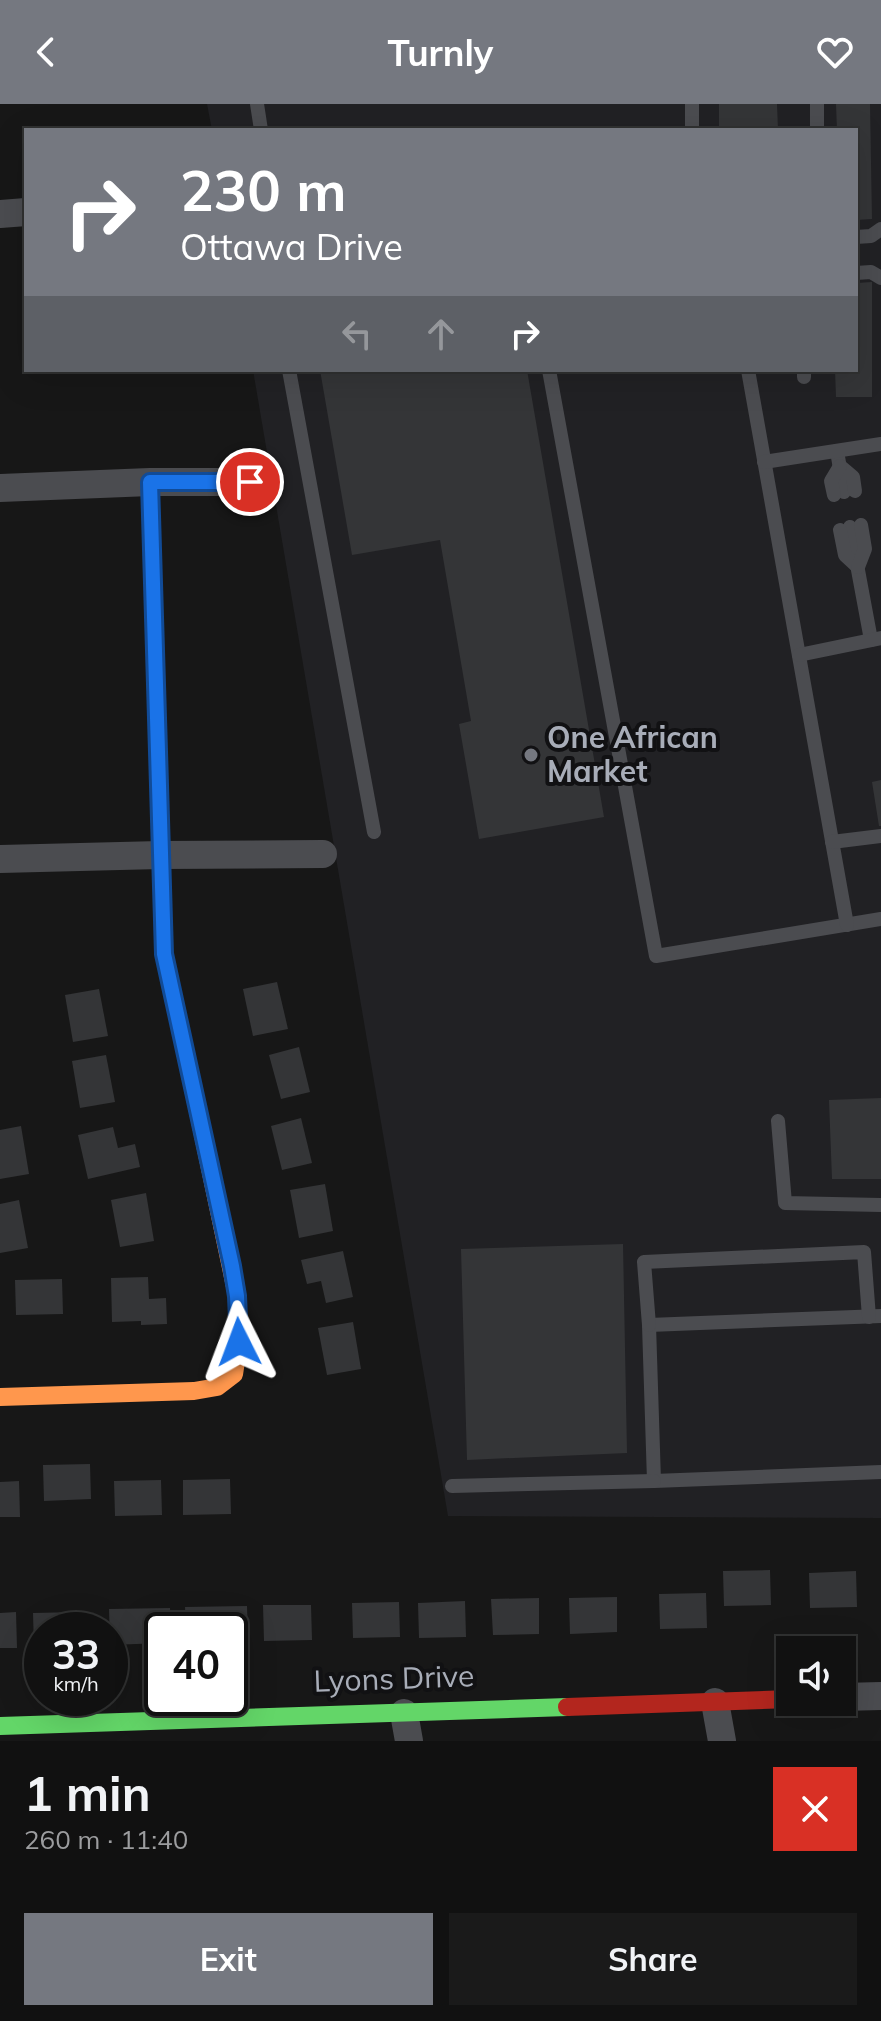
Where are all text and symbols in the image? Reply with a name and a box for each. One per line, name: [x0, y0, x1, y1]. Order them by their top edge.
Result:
icon: back: [24, 30, 68, 74]
text: Turnly: [388, 30, 493, 75]
icon: heart: [813, 30, 857, 74]
text: 230 m: [180, 155, 347, 225]
icon: right: [48, 160, 152, 264]
text: Ottawa Drive: [180, 224, 403, 269]
icon: left: [335, 312, 379, 356]
icon: ahead: [419, 312, 463, 356]
icon: right: [503, 312, 547, 356]
pin: [216, 448, 284, 516]
icon: arrive: [228, 460, 272, 504]
place label: One African Market: [547, 718, 718, 790]
marker: One African Market: [522, 746, 540, 764]
position arrow: [197, 1300, 281, 1384]
speed limit sign: 40: [144, 1612, 248, 1716]
text: 33: [52, 1629, 100, 1679]
map controls: [776, 1636, 856, 1716]
button: sound: [776, 1636, 856, 1716]
street label: Lyons Drive: [313, 1656, 475, 1700]
text: km/h: [53, 1671, 99, 1696]
text: 1 min: [24, 1763, 151, 1823]
button: close: [773, 1767, 857, 1851]
text: 260 m · 11:40: [24, 1823, 188, 1856]
button: Exit: [24, 1913, 433, 2005]
button: Share: [449, 1913, 857, 2005]

